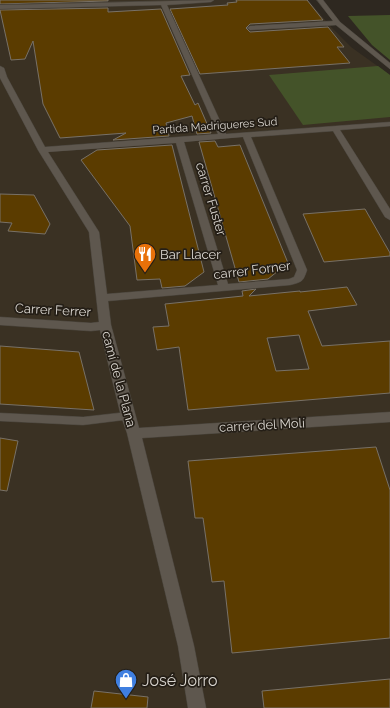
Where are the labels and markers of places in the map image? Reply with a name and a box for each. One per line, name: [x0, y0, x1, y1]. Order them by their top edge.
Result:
restaurant icon: Bar Llacer: [132, 241, 158, 274]
place label: Bar Llacer: [160, 247, 221, 262]
shop icon: José Jorro: [113, 667, 139, 700]
place label: José Jorro: [142, 671, 217, 690]

